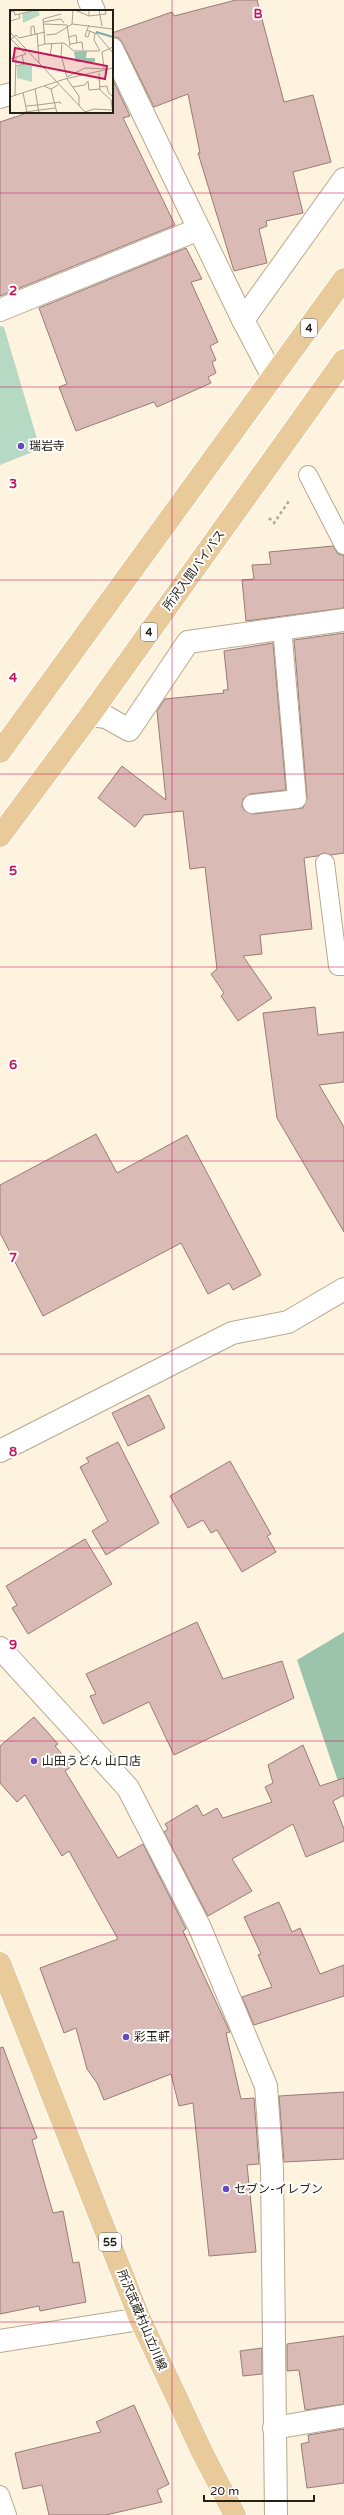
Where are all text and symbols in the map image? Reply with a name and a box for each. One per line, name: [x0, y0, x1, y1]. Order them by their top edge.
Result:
text: B: [253, 6, 263, 22]
inset map: [10, 10, 113, 113]
text: 2: [9, 283, 17, 299]
road number: 4: [301, 319, 317, 337]
place label: 瑞岩寺: [29, 439, 65, 453]
marker: 瑞岩寺: [16, 441, 26, 451]
text: 3: [9, 476, 17, 492]
street label: 所沢入間バイパス: [160, 527, 228, 613]
road number: 4: [141, 623, 157, 641]
text: 4: [9, 670, 18, 686]
text: 5: [9, 863, 17, 879]
text: 6: [9, 1057, 17, 1073]
text: 7: [9, 1250, 17, 1266]
text: 8: [9, 1444, 17, 1460]
text: 9: [9, 1637, 17, 1653]
place label: 山田うどん 山口店: [42, 1754, 141, 1768]
marker: 山田うどん 山口店: [29, 1756, 39, 1766]
place label: 彩玉軒: [134, 2030, 170, 2044]
marker: 彩玉軒: [121, 2032, 131, 2042]
place label: セブン-イレブン: [234, 2182, 323, 2196]
marker: セブン-イレブン: [221, 2184, 231, 2194]
road number: 55: [99, 2233, 121, 2251]
street label: 所沢武蔵村山立川線: [114, 2268, 170, 2372]
scale bar: [204, 2477, 314, 2503]
text: 20 m: [210, 2484, 239, 2498]

